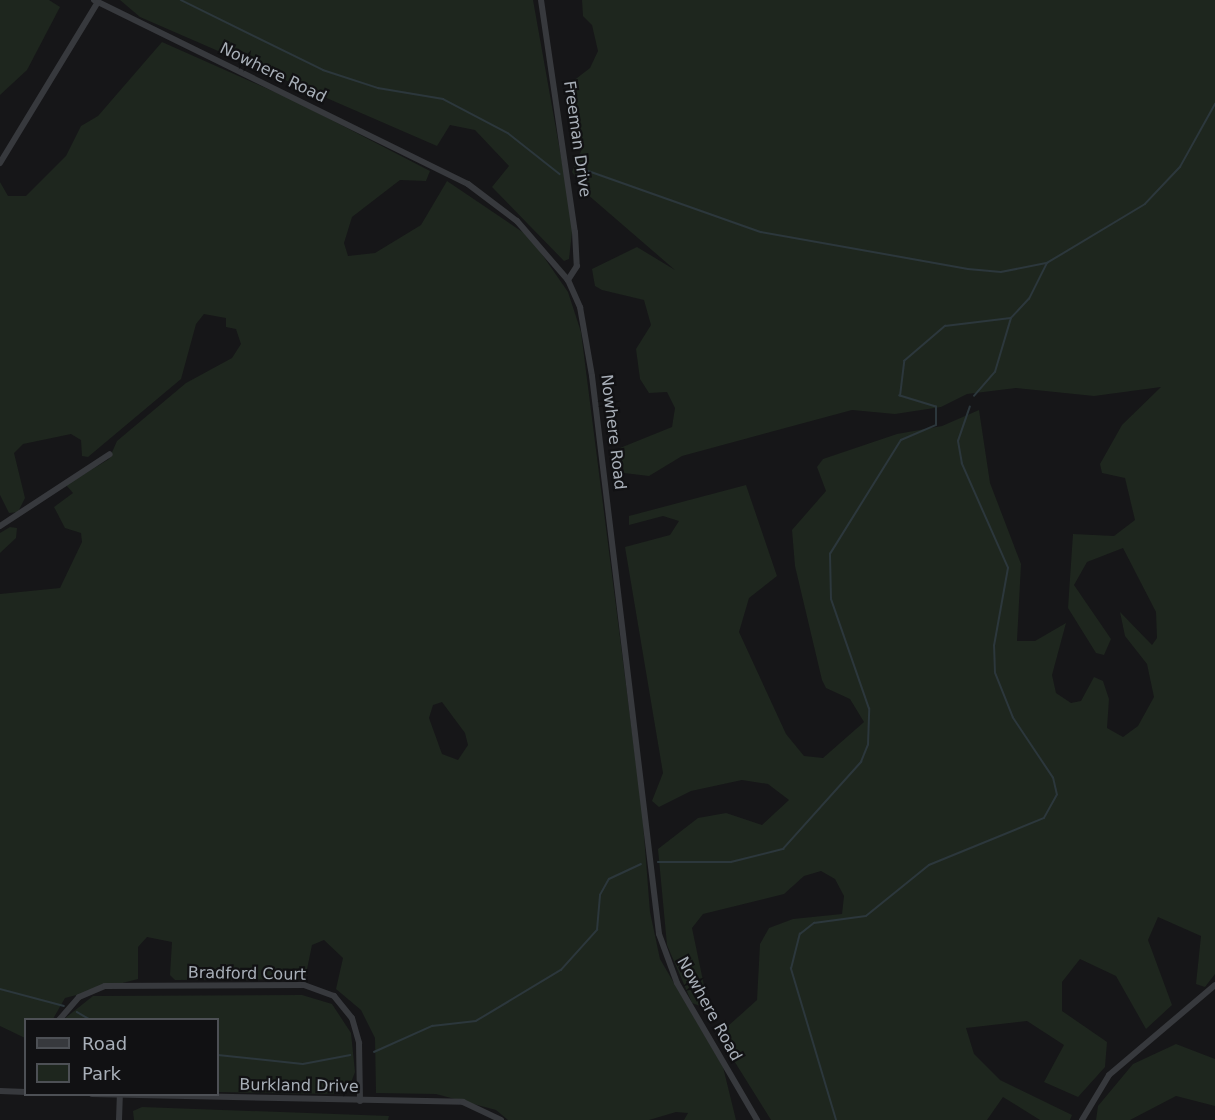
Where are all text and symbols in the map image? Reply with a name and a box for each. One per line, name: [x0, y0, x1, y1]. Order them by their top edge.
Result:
street label: Nowhere Road: [217, 39, 329, 107]
street label: Freeman Drive: [559, 80, 595, 198]
street label: Nowhere Road: [596, 373, 630, 491]
street label: Nowhere Road: [672, 954, 746, 1064]
street label: Bradford Court: [188, 963, 306, 985]
legend: [24, 1018, 219, 1096]
text: Road: [82, 1033, 127, 1054]
text: Park: [82, 1063, 121, 1084]
street label: Burkland Drive: [239, 1075, 359, 1097]

